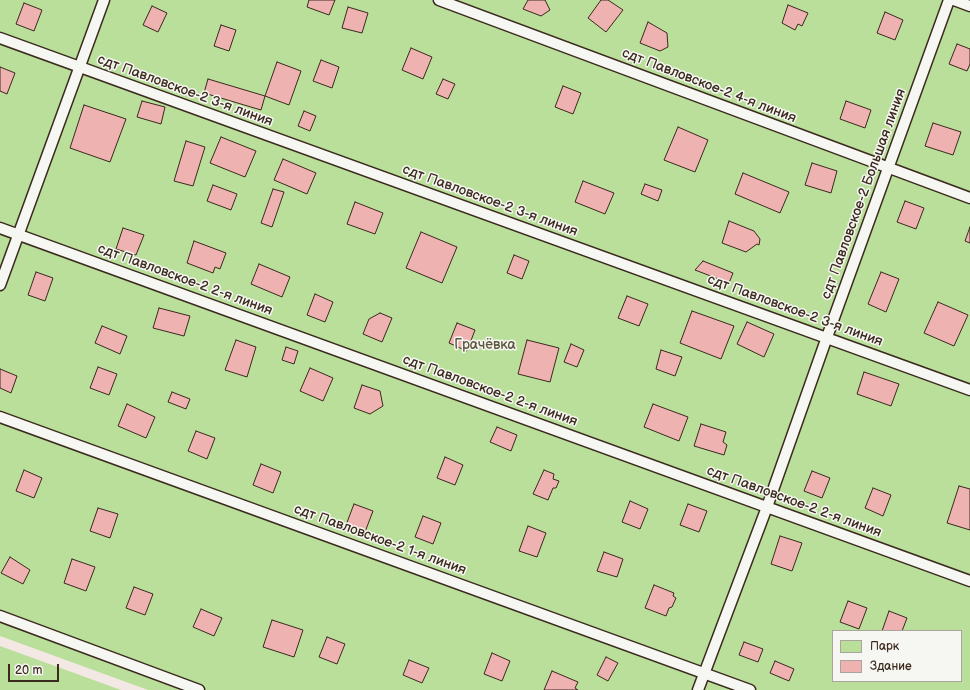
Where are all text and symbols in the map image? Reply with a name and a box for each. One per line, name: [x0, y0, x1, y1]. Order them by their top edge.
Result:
street label: сдт Павловское-2 4-я линия: [620, 45, 798, 127]
street label: сдт Павловское-2 3-я линия: [95, 51, 275, 131]
street label: сдт Павловское-2 Большая линия: [818, 87, 910, 301]
street label: сдт Павловское-2 3-я линия: [400, 161, 580, 241]
street label: сдт Павловское-2 2-я линия: [95, 240, 275, 320]
street label: сдт Павловское-2 3-я линия: [705, 271, 885, 351]
park label: Грачёвка: [454, 337, 516, 353]
street label: сдт Павловское-2 2-я линия: [400, 351, 580, 431]
street label: сдт Павловское-2 2-я линия: [704, 462, 884, 542]
street label: сдт Павловское-2 1-я линия: [292, 501, 468, 579]
legend: [832, 630, 962, 682]
text: Парк: [870, 639, 899, 654]
scale bar: [10, 656, 61, 682]
text: Здание: [870, 659, 912, 674]
text: 20 m: [15, 663, 42, 678]

